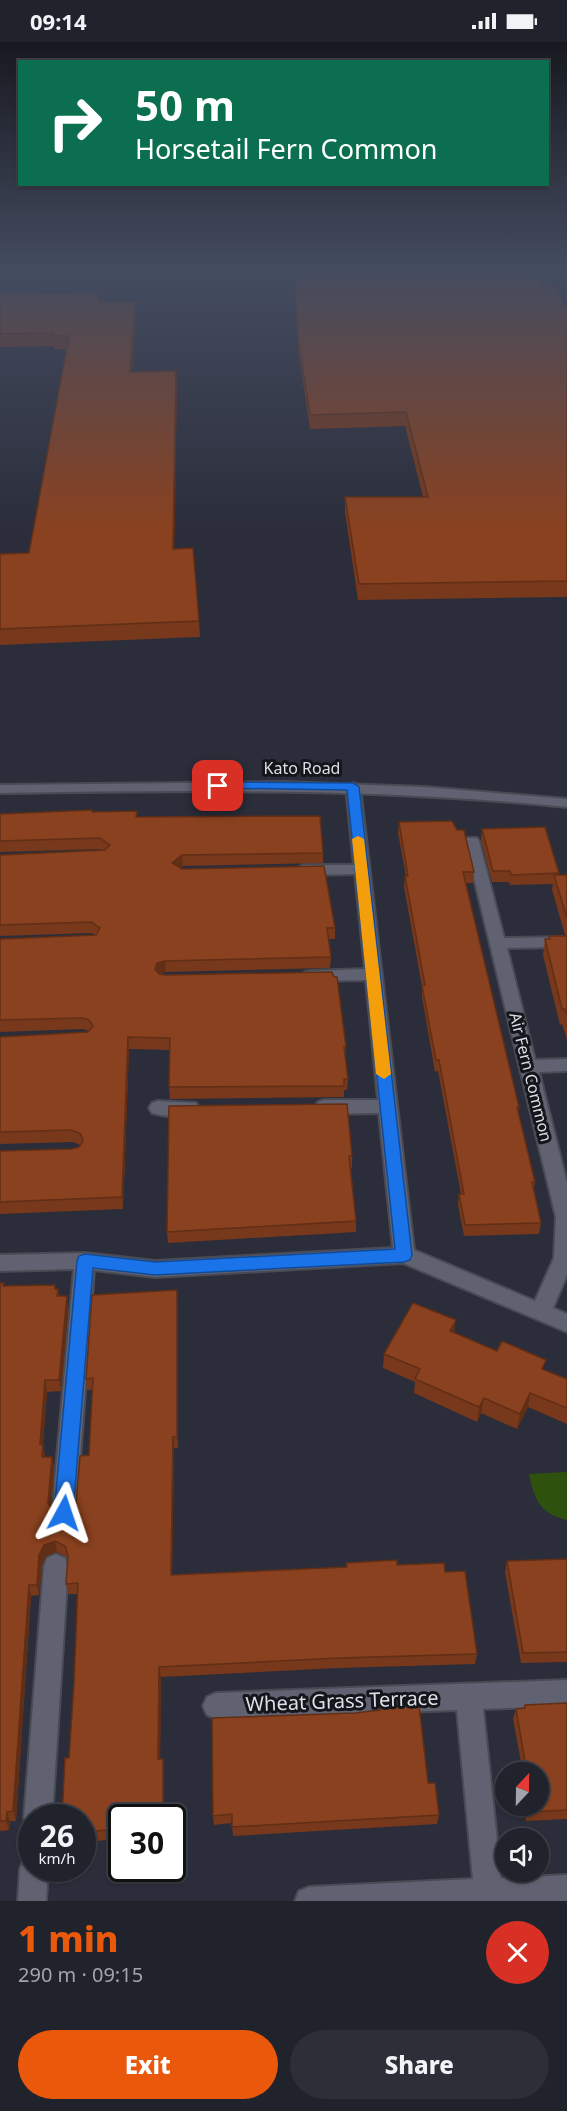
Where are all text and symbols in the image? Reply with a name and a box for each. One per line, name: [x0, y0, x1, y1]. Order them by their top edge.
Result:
text: 09:14: [30, 6, 87, 36]
text: 50 m: [135, 76, 235, 133]
icon: right: [36, 84, 114, 162]
text: Horsetail Fern Common: [135, 130, 438, 167]
street label: Kato Road: [264, 757, 340, 779]
pin: [192, 760, 243, 811]
icon: arrive: [201, 769, 234, 802]
street label: Air Fern Common: [504, 1010, 558, 1144]
position arrow: [32, 1481, 96, 1545]
street label: Wheat Grass Terrace: [245, 1684, 439, 1717]
north arrow: [495, 1762, 549, 1816]
map controls: [495, 1762, 549, 1882]
speed limit sign: 30: [108, 1804, 186, 1882]
text: 26: [40, 1815, 74, 1856]
button: sound: [495, 1828, 549, 1882]
text: km/h: [39, 1848, 75, 1868]
text: 1 min: [18, 1914, 119, 1963]
button: close: [486, 1921, 549, 1984]
text: 290 m · 09:15: [18, 1961, 143, 1988]
button: Exit: [18, 2030, 278, 2099]
button: Share: [290, 2030, 549, 2099]

